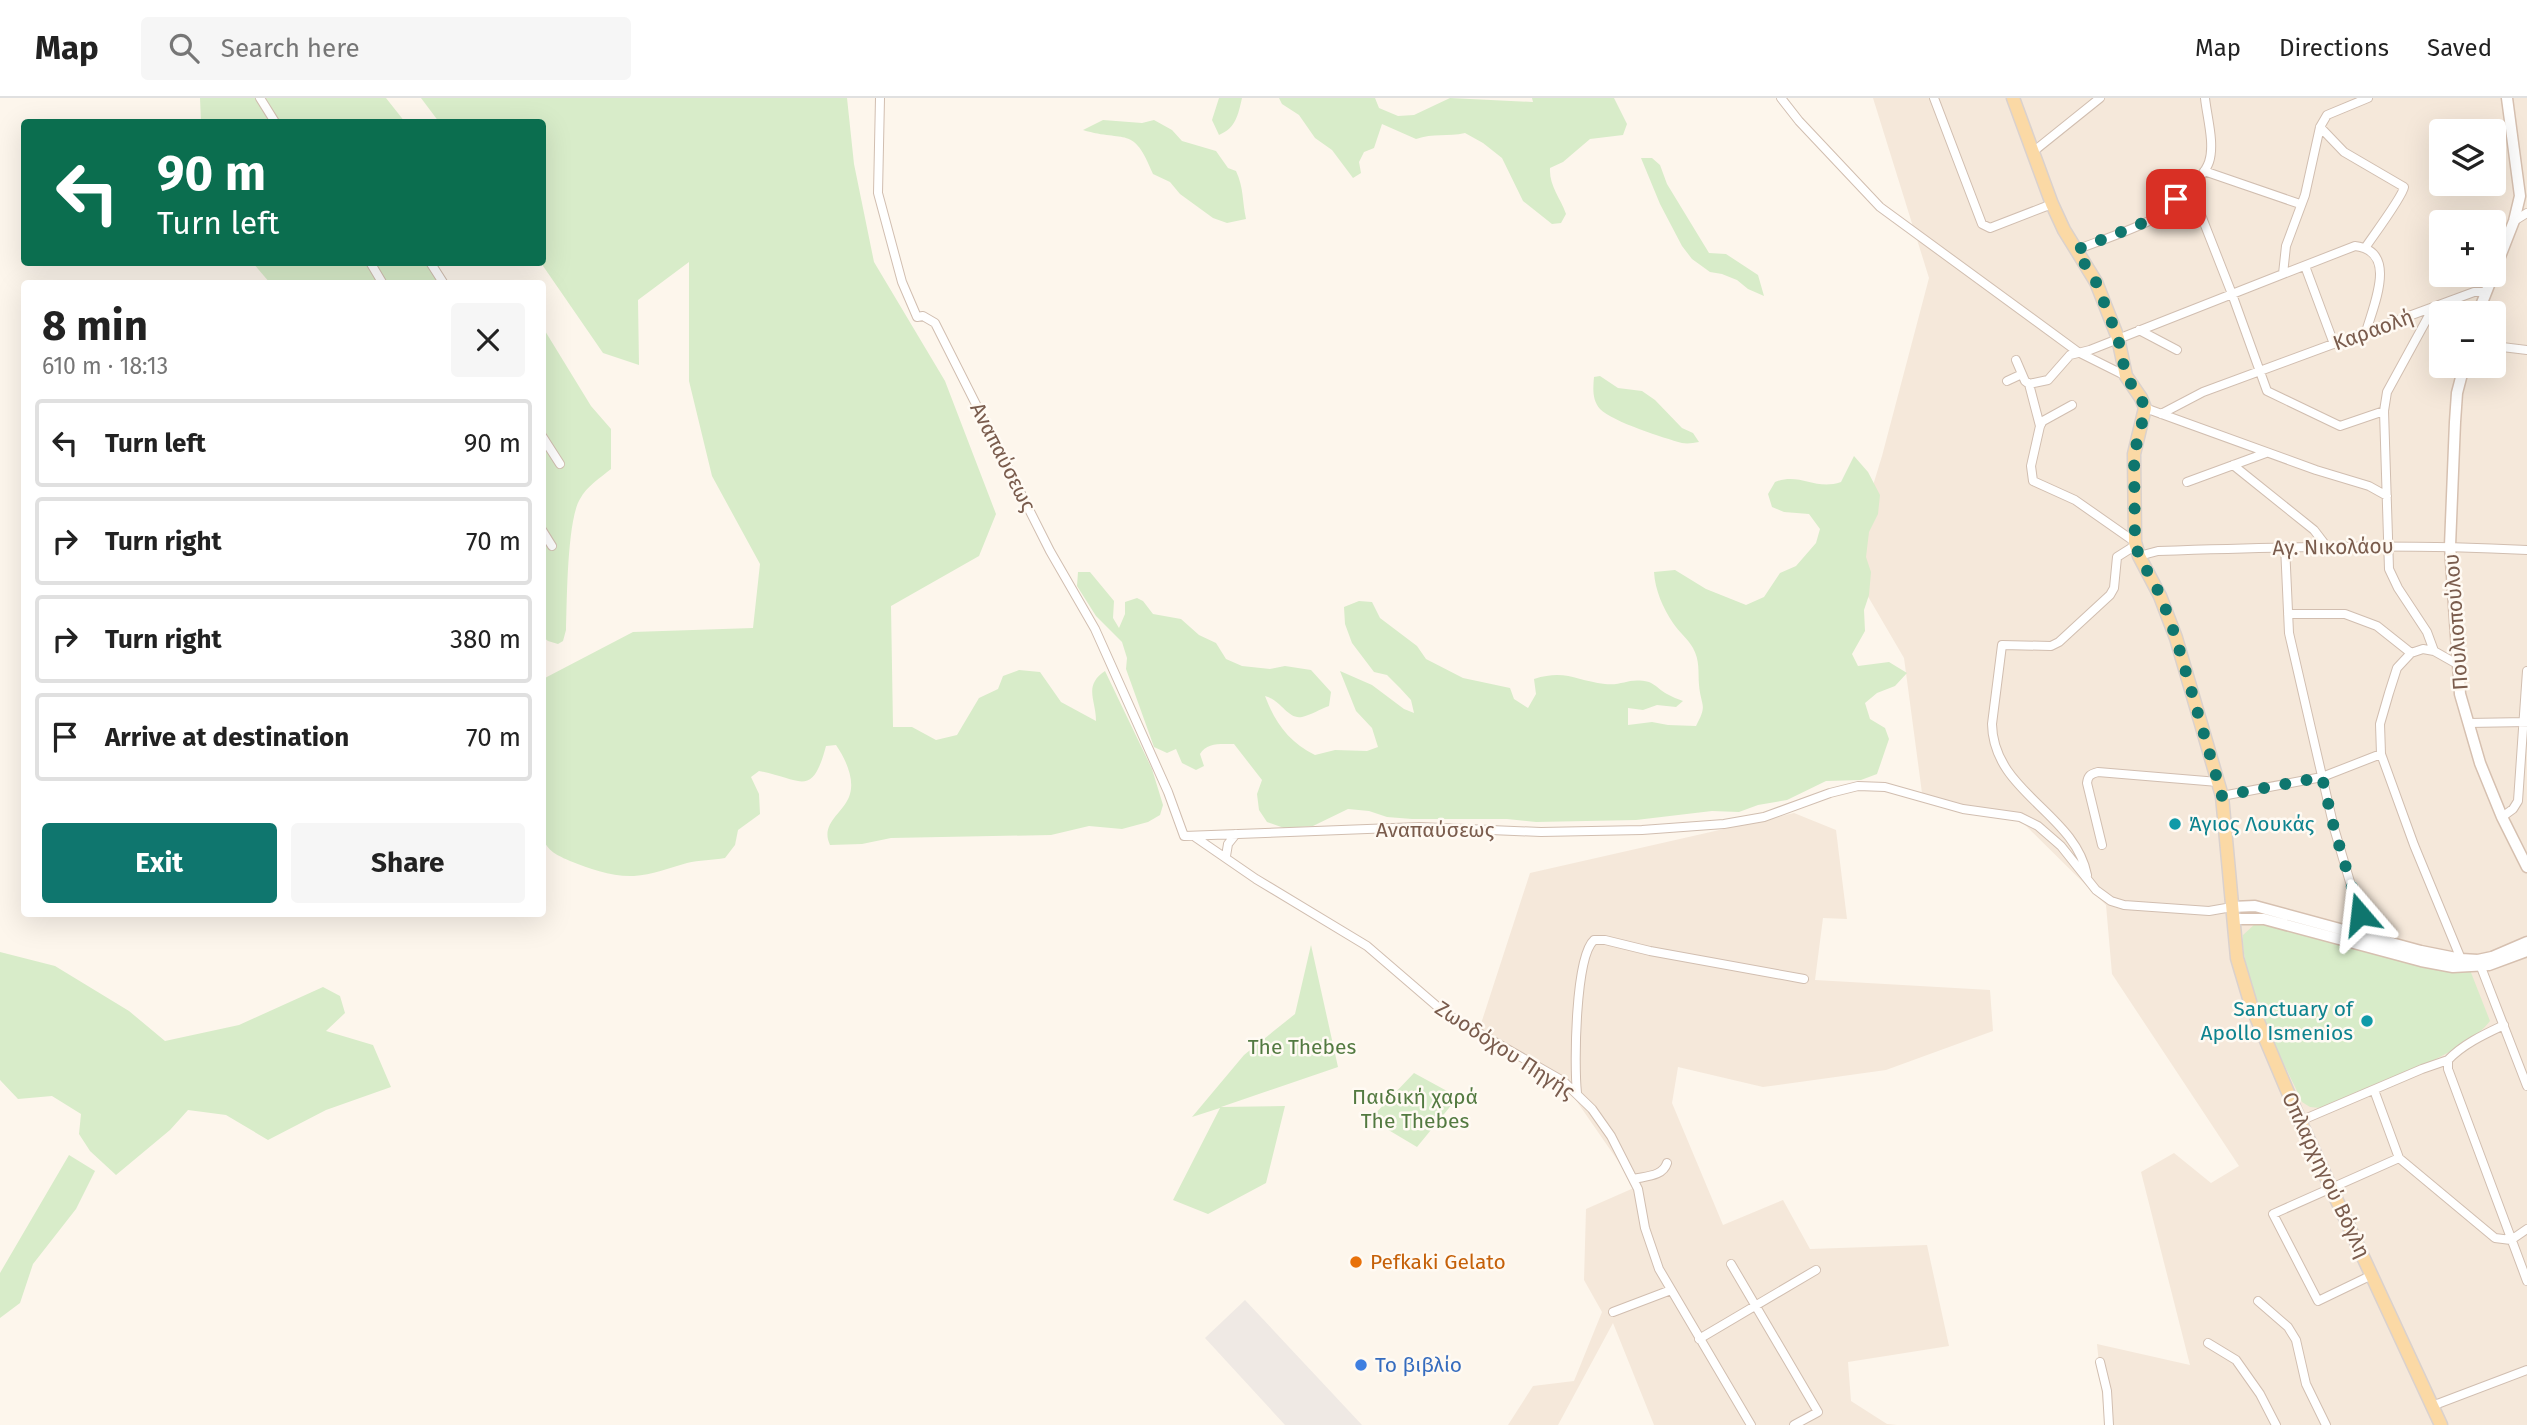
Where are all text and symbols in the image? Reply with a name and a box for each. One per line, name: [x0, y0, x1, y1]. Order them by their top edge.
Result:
search box: [141, 17, 631, 80]
text: Map: [35, 28, 99, 68]
icon: search: [165, 29, 203, 67]
text: Search here: [221, 33, 360, 64]
text: Map: [2195, 34, 2241, 62]
text: Directions: [2279, 34, 2389, 62]
text: Saved: [2427, 34, 2492, 62]
map controls: [2429, 119, 2506, 378]
button: layers: [2429, 119, 2506, 196]
text: 90 m: [157, 144, 266, 203]
icon: left: [42, 147, 133, 238]
pin: [2146, 169, 2206, 229]
icon: arrive: [2157, 180, 2195, 218]
text: Turn left: [157, 204, 279, 242]
button: +: [2429, 210, 2506, 287]
text: 8 min: [42, 301, 148, 351]
button: −: [2429, 301, 2506, 378]
button: close: [451, 303, 525, 377]
street label: Καραολή: [2329, 304, 2417, 356]
text: 610 m · 18:13: [42, 352, 168, 380]
street label: Αναπαύσεως: [964, 398, 1042, 516]
icon: left: [46, 424, 84, 462]
text: Turn left: [105, 428, 206, 459]
text: 90 m: [464, 428, 521, 459]
icon: right: [46, 522, 84, 560]
text: Turn right: [105, 526, 222, 557]
text: 70 m: [466, 526, 521, 557]
street label: Αγ. Νικολάου: [2272, 533, 2394, 561]
street label: Πουλιοπούλου: [2438, 553, 2474, 691]
icon: right: [46, 620, 84, 658]
text: Turn right: [105, 624, 222, 655]
text: 380 m: [450, 624, 521, 655]
icon: arrive: [46, 718, 84, 756]
text: Arrive at destination: [105, 722, 349, 753]
text: 70 m: [466, 722, 521, 753]
place label: Άγιος Λουκάς: [2189, 811, 2315, 837]
marker: Άγιος Λουκάς: [2167, 816, 2183, 832]
street label: Αναπαύσεως: [1376, 817, 1495, 843]
button: Exit: [42, 823, 277, 903]
button: Share: [291, 823, 525, 903]
position arrow: [2323, 877, 2397, 951]
street label: Ζωοδόχου Πηγής: [1430, 995, 1580, 1105]
place label: Sanctuary of Apollo Ismenios: [2200, 996, 2355, 1046]
marker: Sanctuary of Apollo Ismenios: [2359, 1013, 2375, 1029]
park label: The Thebes: [1248, 1034, 1356, 1060]
park label: Παιδική χαρά The Thebes: [1352, 1084, 1478, 1134]
street label: Οπλαρχηγού Βόγλη: [2276, 1088, 2376, 1262]
place label: Pefkaki Gelato: [1370, 1249, 1506, 1275]
marker: Pefkaki Gelato: [1348, 1254, 1364, 1270]
place label: Το βιβλίο: [1375, 1352, 1462, 1378]
marker: Το βιβλίο: [1353, 1357, 1369, 1373]

